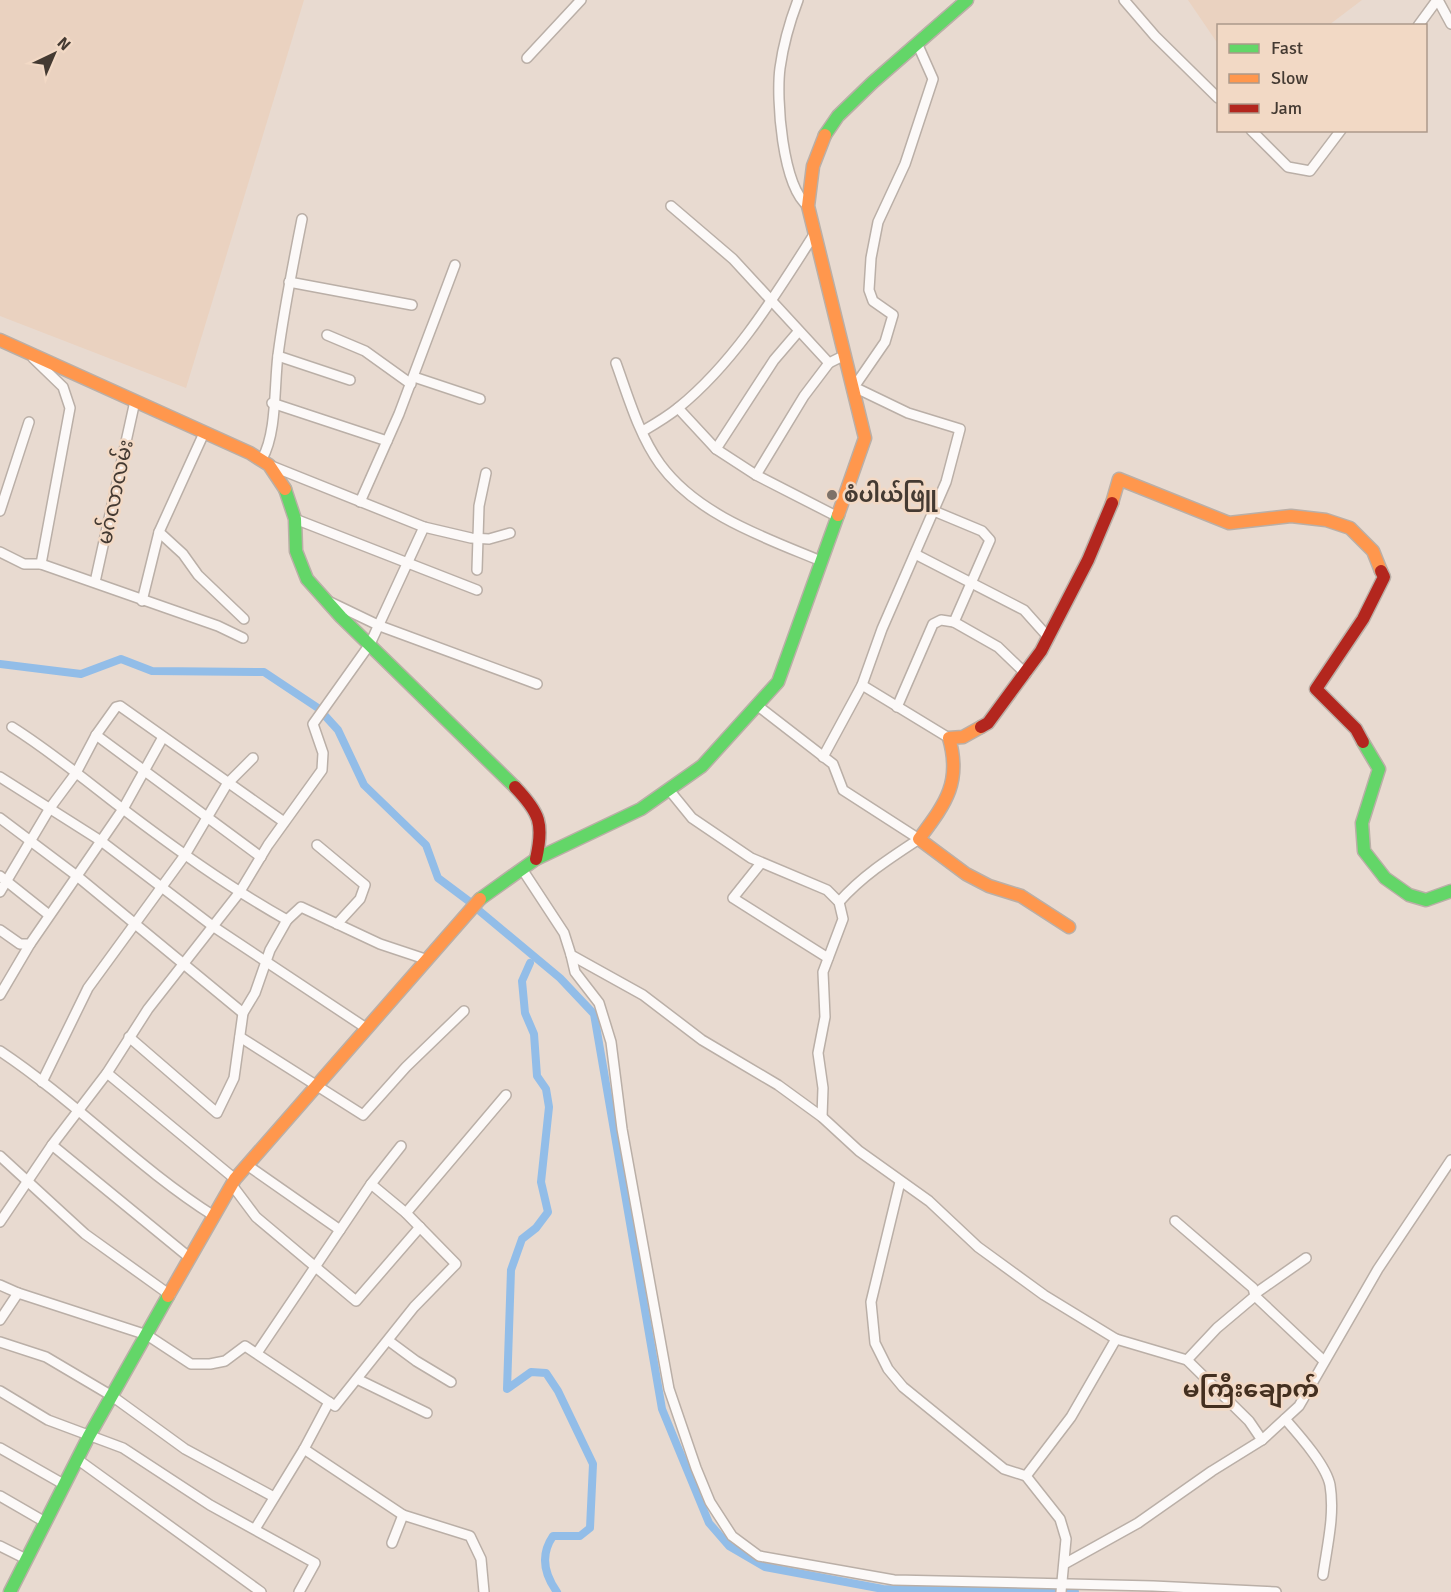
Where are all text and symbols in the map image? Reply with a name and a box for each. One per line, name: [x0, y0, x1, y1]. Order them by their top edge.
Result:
north arrow: [24, 24, 84, 84]
legend: [1217, 24, 1427, 132]
text: N: [53, 33, 75, 55]
text: Fast: [1271, 37, 1303, 59]
text: Slow: [1271, 67, 1308, 89]
text: Jam: [1271, 97, 1302, 119]
street label: မဂ်လာလမ်း: [88, 437, 139, 547]
place label: စံပါယ်ဖြူ: [844, 479, 938, 512]
marker: စံပါယ်ဖြူ: [825, 488, 839, 502]
district label: မကြီးချောက်: [1183, 1373, 1319, 1409]

